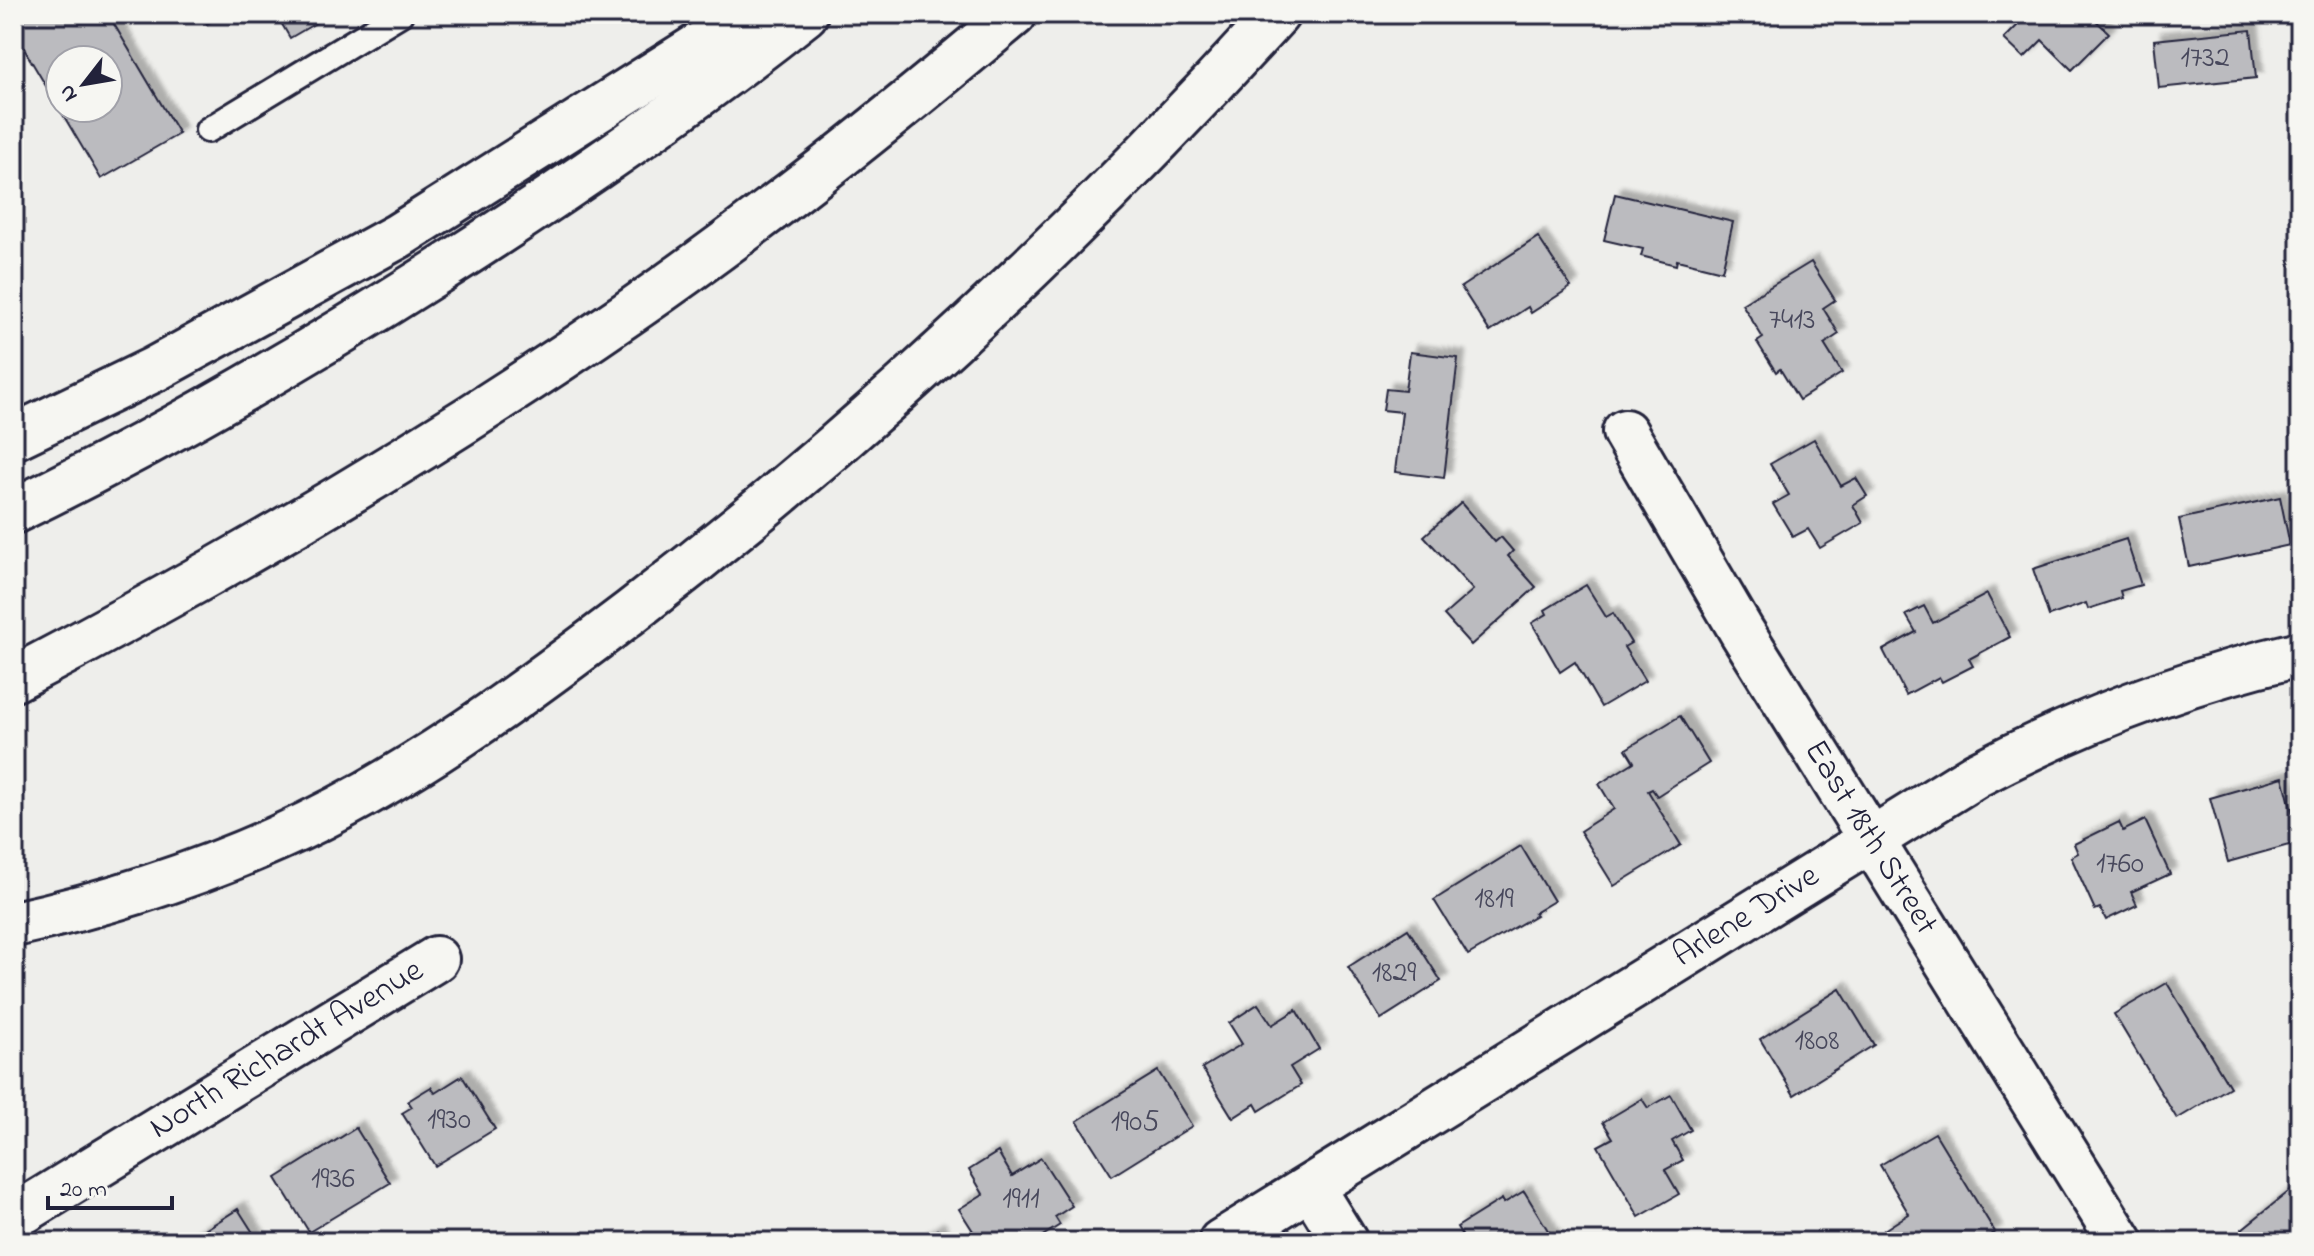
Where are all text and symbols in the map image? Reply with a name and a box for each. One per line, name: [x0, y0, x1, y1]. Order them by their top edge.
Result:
house number: 1732: [2180, 37, 2230, 81]
north arrow: [44, 44, 124, 124]
text: N: [52, 78, 87, 107]
house number: 7413: [1769, 299, 1815, 343]
street label: East 18th Street: [1790, 730, 1950, 945]
house number: 1760: [2096, 843, 2144, 887]
street label: Arlene Drive: [1664, 852, 1830, 981]
house number: 1819: [1474, 878, 1514, 922]
street label: North Richardt Avenue: [140, 947, 434, 1153]
house number: 1829: [1372, 952, 1416, 996]
house number: 1808: [1795, 1020, 1840, 1064]
house number: 1930: [427, 1099, 471, 1143]
house number: 1905: [1111, 1101, 1159, 1145]
house number: 1936: [311, 1158, 355, 1202]
scale bar: [48, 1160, 172, 1210]
text: 20 m: [60, 1173, 107, 1208]
house number: 1911: [1002, 1178, 1040, 1222]

